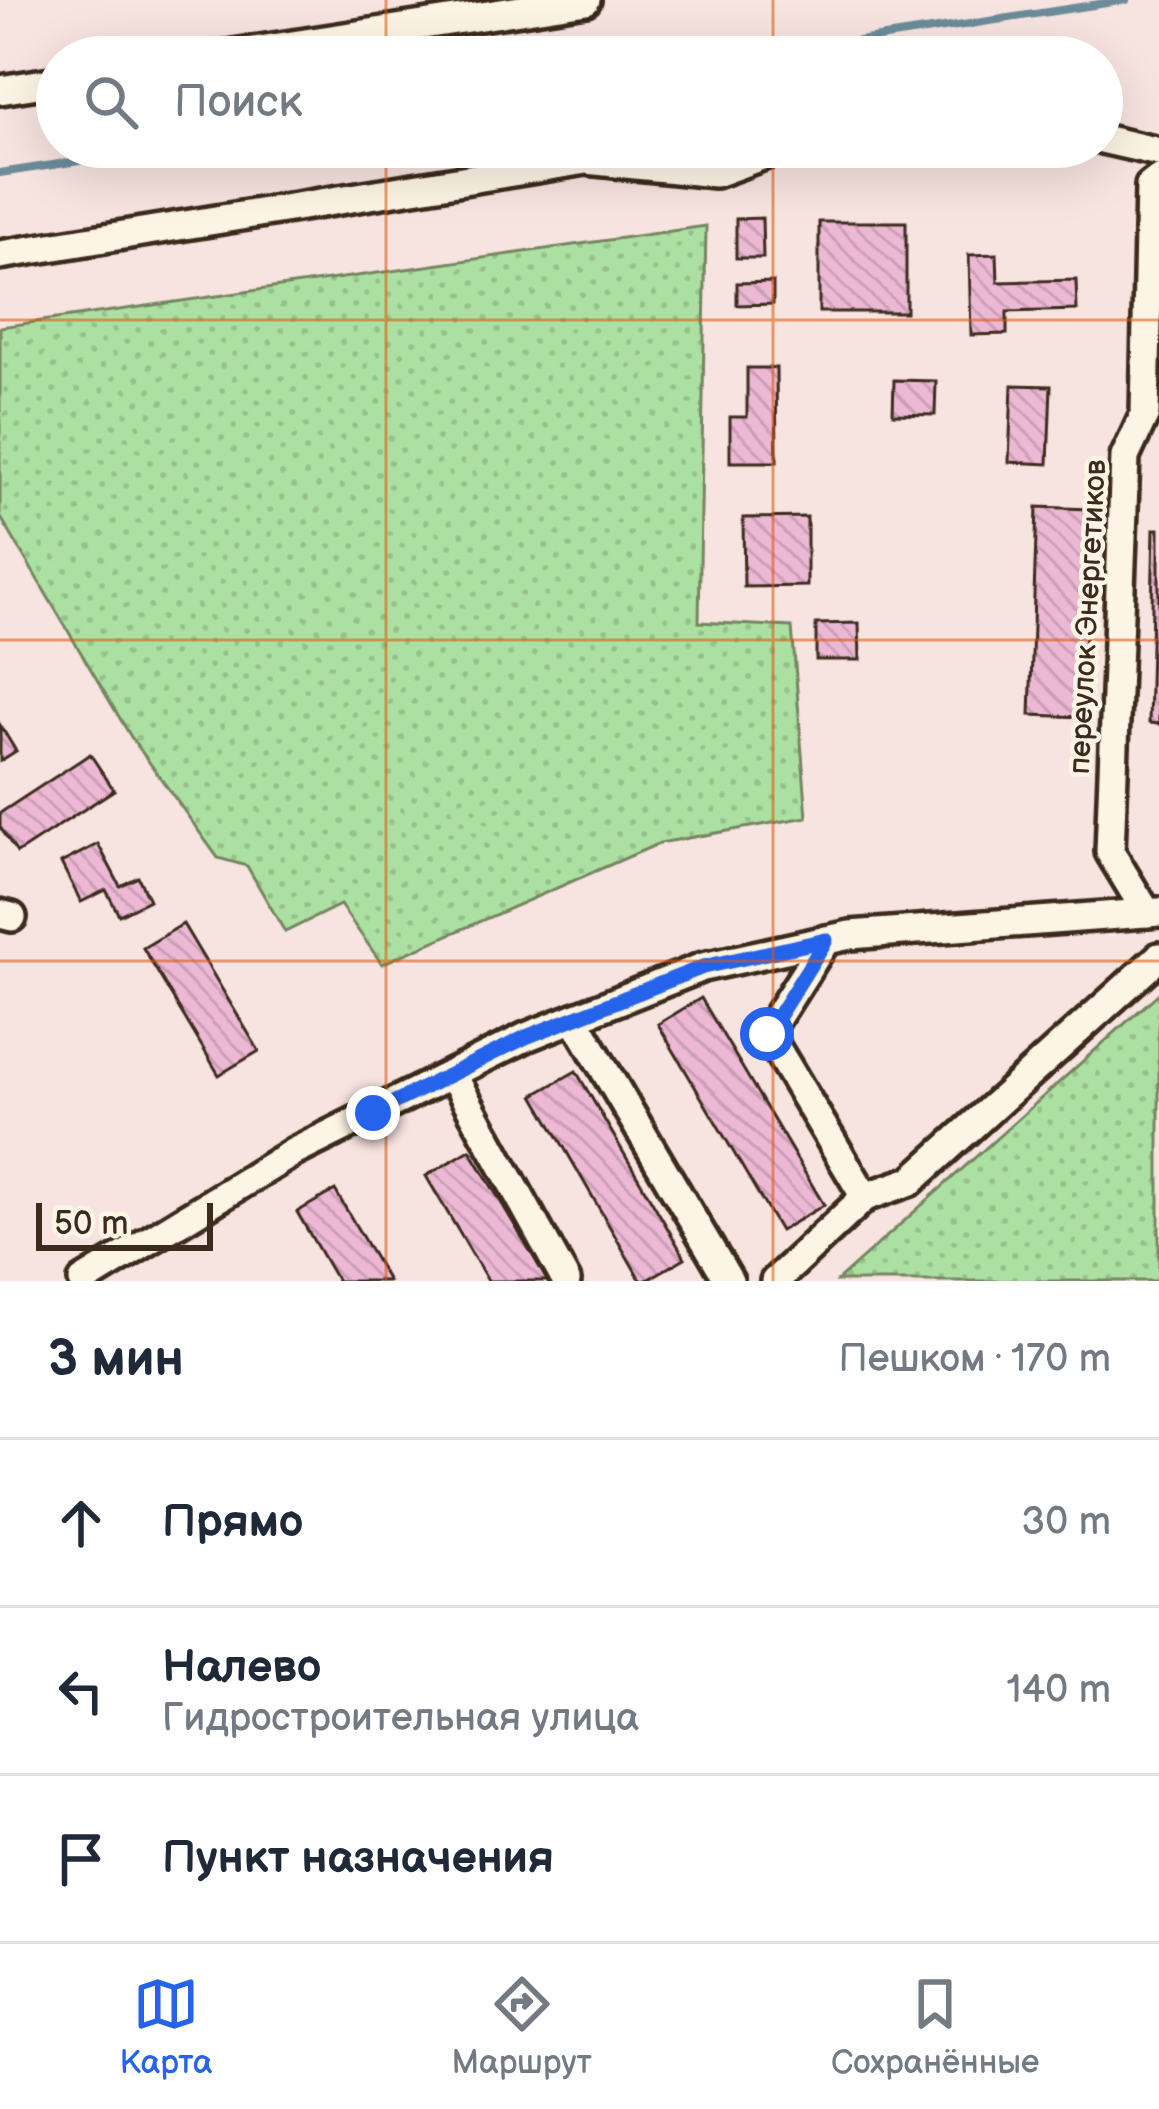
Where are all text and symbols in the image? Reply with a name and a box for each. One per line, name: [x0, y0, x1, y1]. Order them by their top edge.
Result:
search box: [36, 36, 1123, 168]
icon: search: [78, 69, 144, 135]
text: Поиск: [174, 75, 302, 130]
street label: переулок Энергетиков: [1062, 458, 1114, 775]
route start: [740, 1007, 794, 1061]
route end: [346, 1086, 400, 1140]
scale bar: [36, 1197, 213, 1250]
text: 50 m: [54, 1204, 129, 1244]
text: 3 мин: [48, 1329, 184, 1390]
text: Пешком · 170 m: [838, 1336, 1111, 1383]
icon: ahead: [48, 1490, 114, 1556]
text: Прямо: [162, 1495, 303, 1550]
text: 30 m: [1021, 1499, 1111, 1546]
text: Налево: [162, 1640, 321, 1695]
icon: left: [48, 1658, 114, 1724]
text: 140 m: [1006, 1667, 1111, 1714]
text: Гидростроительная улица: [162, 1695, 639, 1742]
icon: arrive: [48, 1826, 114, 1892]
text: Пункт назначения: [162, 1831, 554, 1886]
tab: Карта: [120, 1971, 212, 2083]
tab: Маршрут: [452, 1971, 592, 2083]
tab: Сохранённые: [831, 1971, 1039, 2083]

